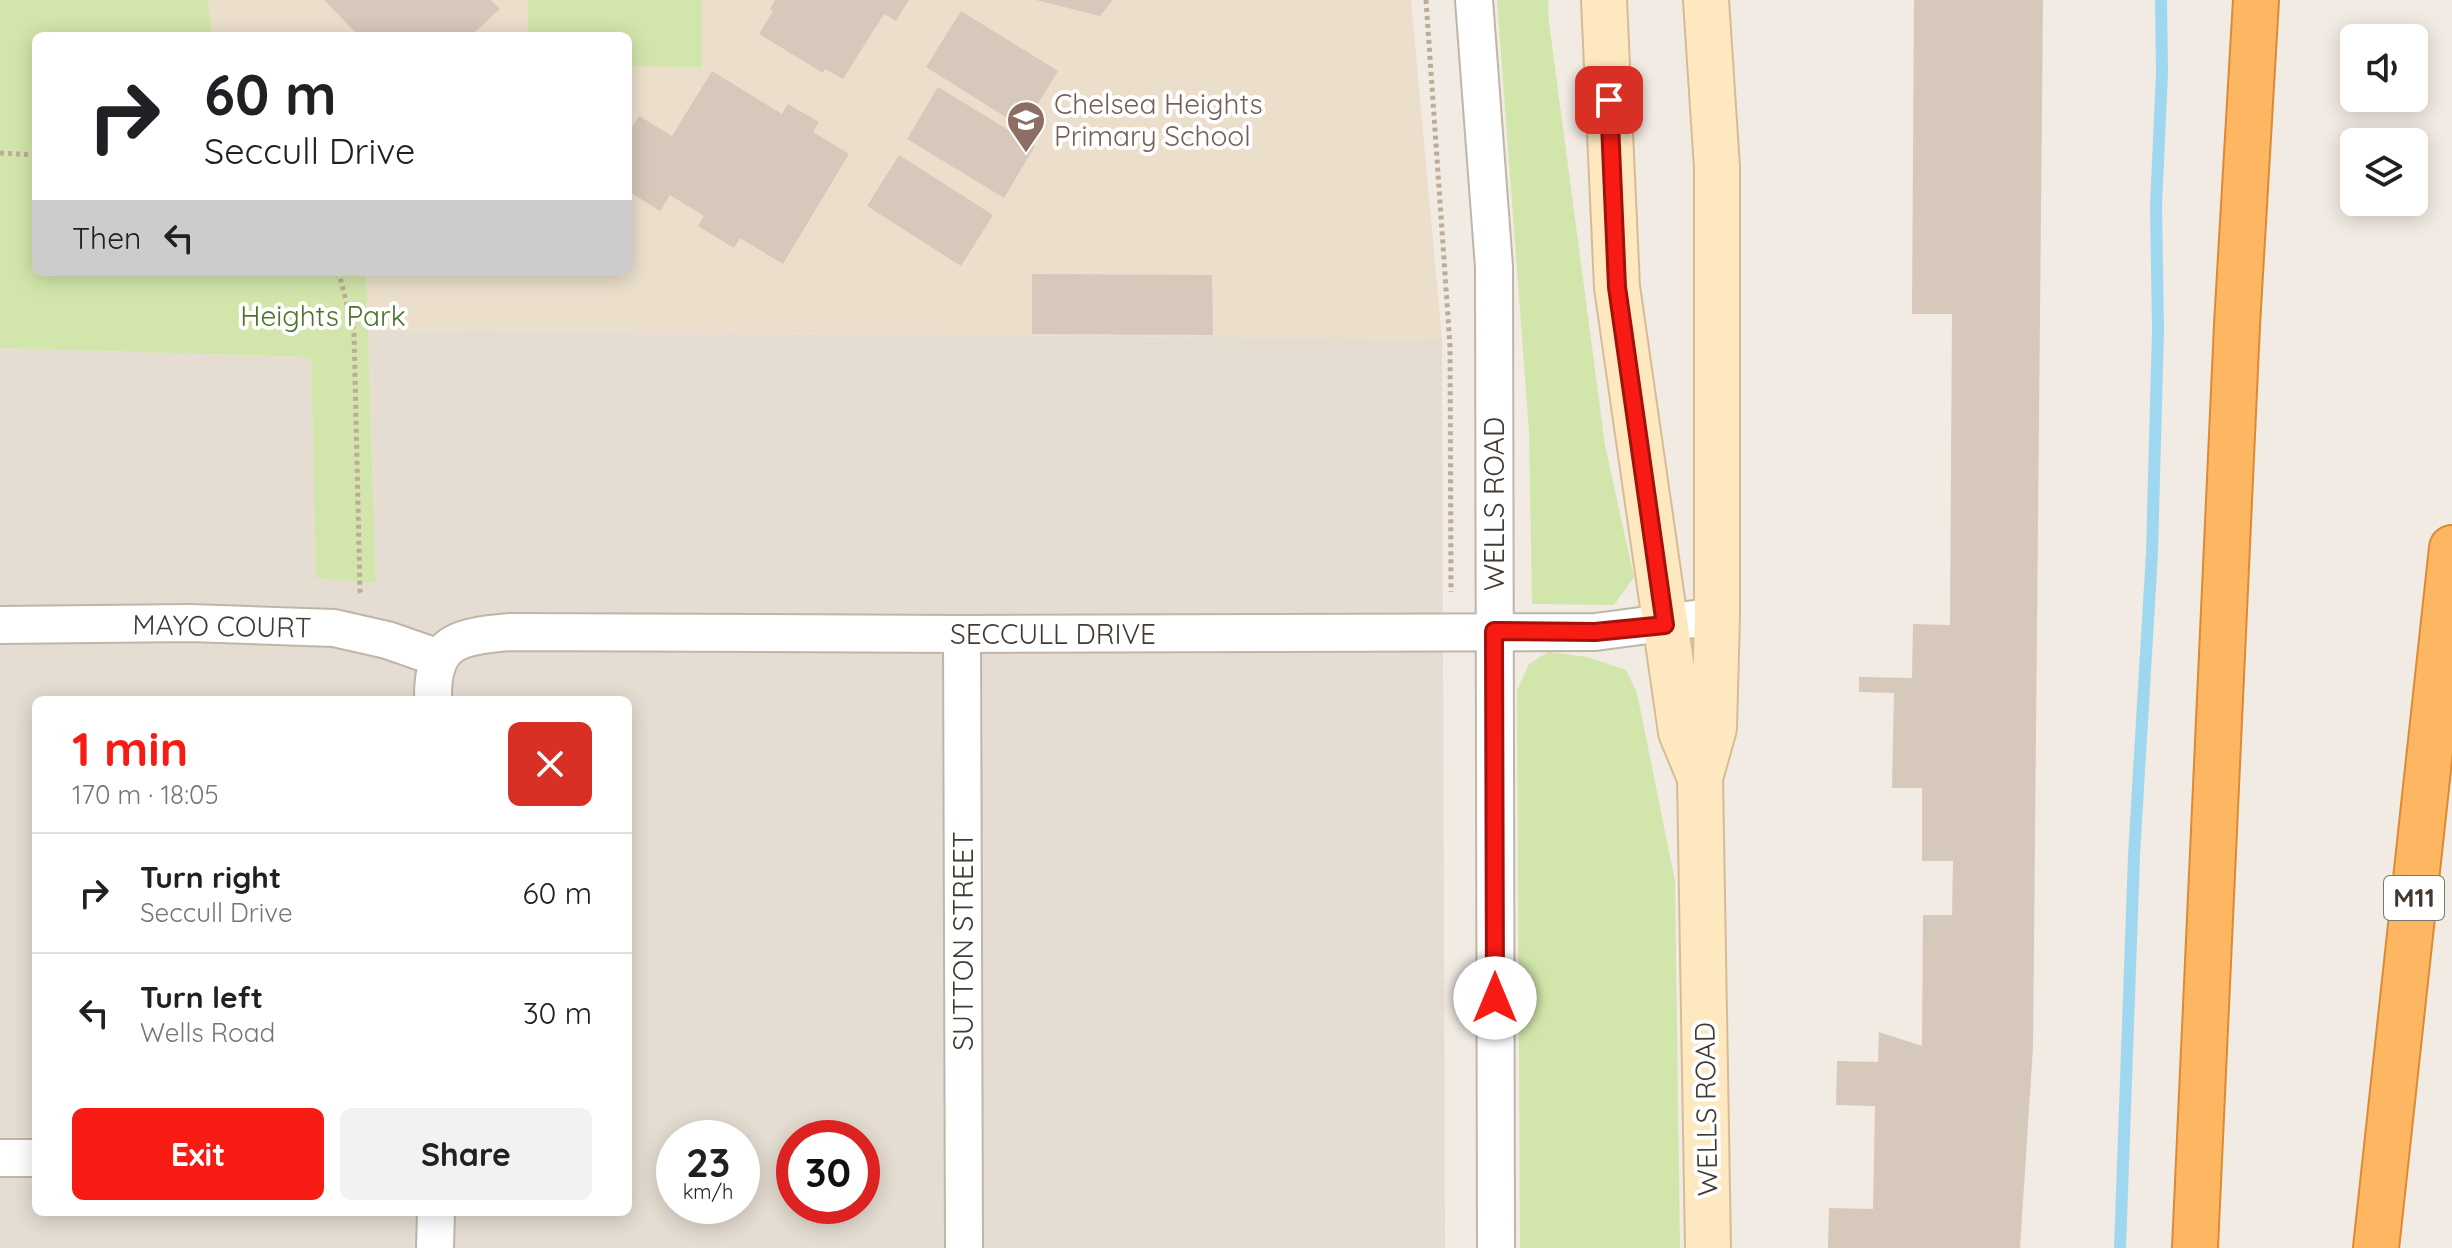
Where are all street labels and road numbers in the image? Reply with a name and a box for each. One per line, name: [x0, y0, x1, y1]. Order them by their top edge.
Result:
street label: WELLS ROAD: [1476, 417, 1511, 591]
street label: MAYO COURT: [132, 606, 312, 645]
street label: SECCULL DRIVE: [950, 616, 1156, 651]
street label: SUTTON STREET: [945, 831, 980, 1051]
road number: M11: [2384, 876, 2444, 920]
street label: WELLS ROAD: [1686, 1022, 1725, 1196]

